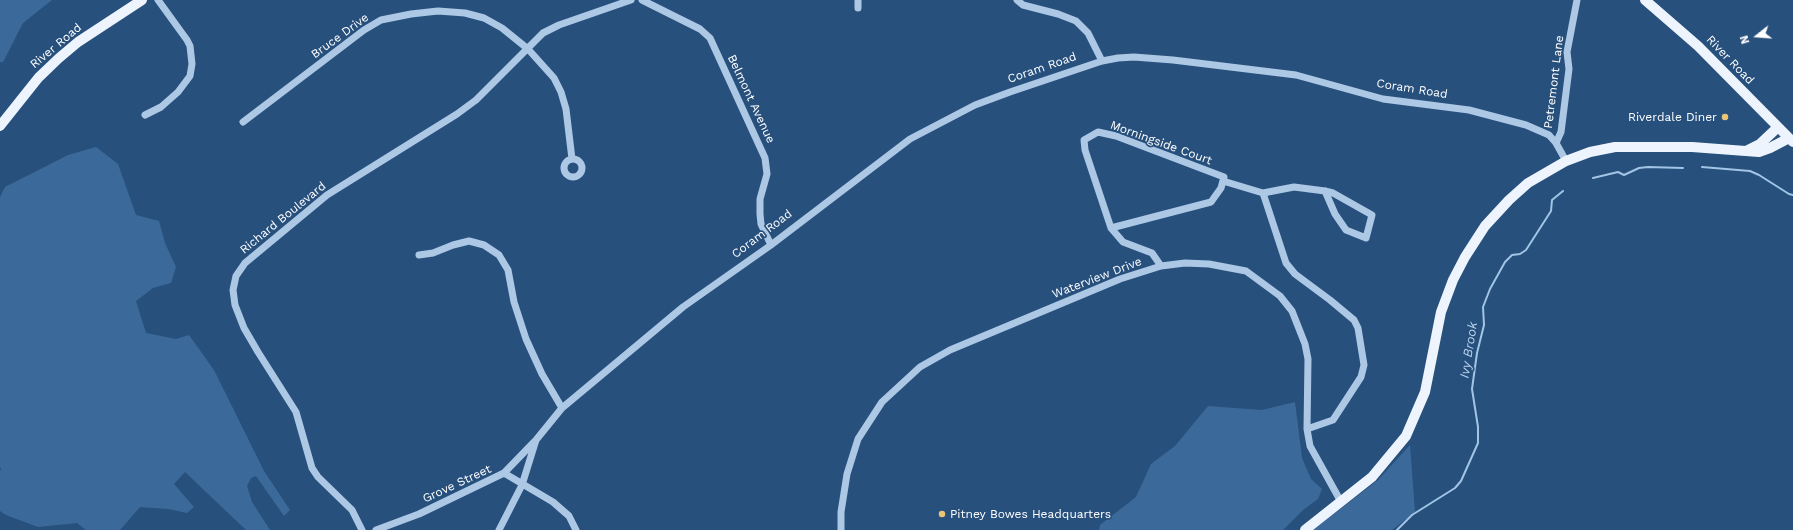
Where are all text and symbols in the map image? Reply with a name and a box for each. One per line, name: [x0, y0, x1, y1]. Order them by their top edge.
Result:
street label: Bruce Drive: [308, 10, 372, 62]
north arrow: [1737, 16, 1777, 56]
street label: River Road: [27, 20, 85, 72]
street label: River Road: [1703, 32, 1757, 88]
street label: Petremont Lane: [1541, 34, 1567, 130]
text: N: [1738, 34, 1752, 45]
street label: Coram Road: [1006, 50, 1078, 86]
street label: Belmont Avenue: [724, 52, 778, 146]
street label: Coram Road: [1375, 76, 1449, 102]
place label: Riverdale Diner: [1628, 110, 1717, 124]
marker: Riverdale Diner: [1720, 112, 1730, 122]
street label: Morningside Court: [1108, 118, 1214, 168]
street label: Richard Boulevard: [237, 179, 329, 257]
street label: Coram Road: [729, 207, 795, 261]
street label: Waterview Drive: [1050, 254, 1144, 302]
water label: Ivy Brook: [1457, 321, 1481, 379]
street label: Grove Street: [420, 462, 494, 506]
place label: Pitney Bowes Headquarters: [950, 507, 1111, 521]
marker: Pitney Bowes Headquarters: [937, 509, 947, 519]

